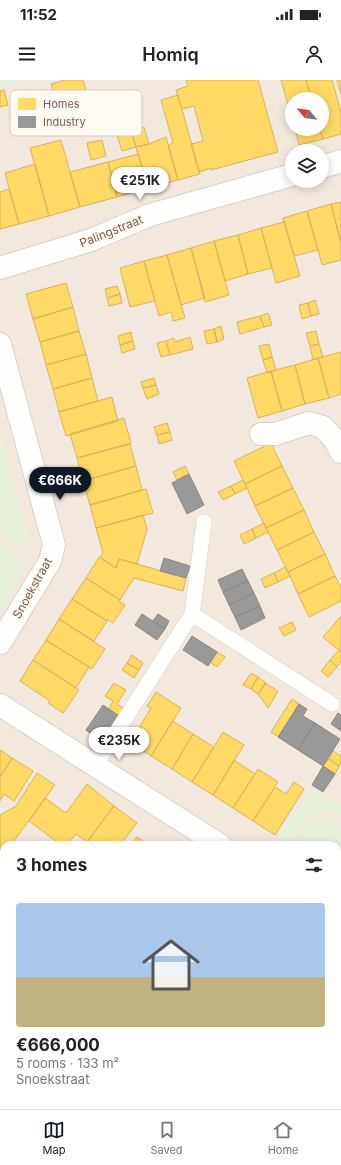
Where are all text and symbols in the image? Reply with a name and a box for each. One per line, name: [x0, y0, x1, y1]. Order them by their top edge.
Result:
text: 11:52: [20, 5, 57, 24]
icon: menu: [16, 43, 38, 65]
icon: person: [303, 43, 325, 65]
text: Homiq: [142, 44, 199, 65]
legend: [10, 90, 142, 136]
north arrow: [285, 92, 329, 136]
map controls: [285, 92, 329, 188]
text: Homes: [43, 97, 80, 111]
text: Industry: [43, 115, 86, 129]
button: layers: [285, 144, 329, 188]
pin: €251K: [112, 167, 168, 201]
text: €251K: [120, 172, 160, 188]
street label: Palingstraat: [77, 211, 145, 250]
pin: €666K: [32, 467, 88, 501]
text: €666K: [38, 472, 82, 488]
street label: Snoekstraat: [9, 555, 55, 621]
pin: €235K: [91, 727, 147, 761]
text: €235K: [97, 732, 141, 748]
icon: filters: [303, 854, 325, 876]
text: 3 homes: [16, 855, 87, 875]
icon: home: [135, 929, 207, 1001]
text: €666,000: [16, 1035, 100, 1055]
text: 5 rooms · 133 m²: [16, 1055, 119, 1071]
text: Snoekstraat: [16, 1071, 89, 1087]
tab: Map: [43, 1119, 65, 1157]
tab: Saved: [150, 1119, 183, 1157]
tab: Home: [268, 1119, 298, 1157]

